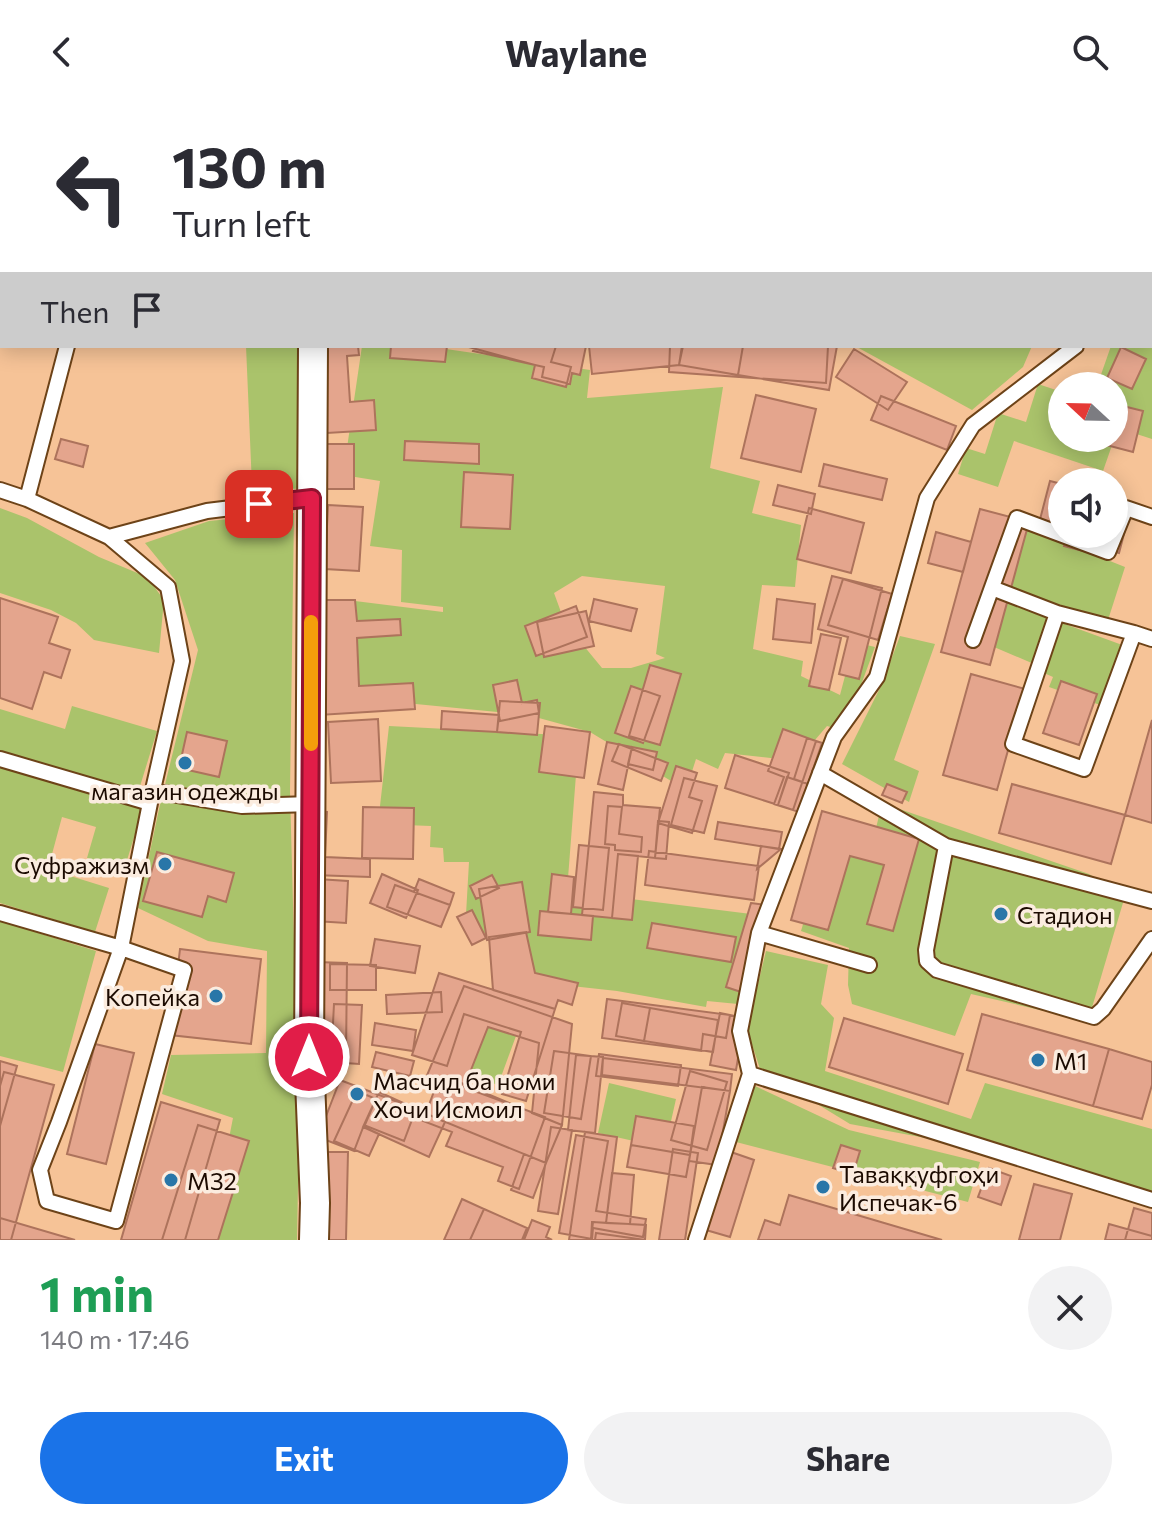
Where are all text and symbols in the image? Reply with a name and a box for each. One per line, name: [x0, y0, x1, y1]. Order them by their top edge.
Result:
icon: back: [40, 30, 84, 74]
text: Waylane: [505, 30, 647, 74]
icon: search: [1068, 30, 1112, 74]
text: 130 m: [172, 131, 327, 200]
icon: left: [40, 136, 144, 240]
text: Turn left: [172, 200, 311, 244]
icon: arrive: [125, 288, 169, 332]
text: Then: [40, 292, 109, 329]
north arrow: [1048, 372, 1128, 452]
map controls: [1048, 372, 1128, 548]
button: sound: [1048, 468, 1128, 548]
pin: [225, 470, 293, 538]
icon: arrive: [237, 482, 281, 526]
marker: магазин одежды: [176, 754, 194, 772]
place label: магазин одежды: [91, 776, 279, 805]
place label: Суфражизм: [14, 850, 149, 879]
marker: Суфражизм: [156, 855, 174, 873]
place label: Стадион: [1017, 900, 1113, 929]
marker: Стадион: [992, 905, 1010, 923]
place label: Копейка: [105, 982, 200, 1011]
marker: Копейка: [207, 987, 225, 1005]
position arrow: [267, 1015, 351, 1099]
place label: М1: [1054, 1046, 1087, 1075]
marker: М1: [1029, 1051, 1047, 1069]
place label: Масчид ба номи Хочи Исмоил: [373, 1066, 556, 1123]
marker: Масчид ба номи Хочи Исмоил: [348, 1085, 366, 1103]
place label: Таваққуфгоҳи Испечак-6: [839, 1159, 999, 1216]
place label: М32: [187, 1166, 237, 1195]
marker: М32: [162, 1171, 180, 1189]
marker: Таваққуфгоҳи Испечак-6: [814, 1178, 832, 1196]
text: 1 min: [40, 1263, 154, 1322]
button: close: [1028, 1266, 1112, 1350]
text: 140 m · 17:46: [40, 1323, 190, 1354]
button: Exit: [40, 1412, 568, 1504]
button: Share: [584, 1412, 1112, 1504]

